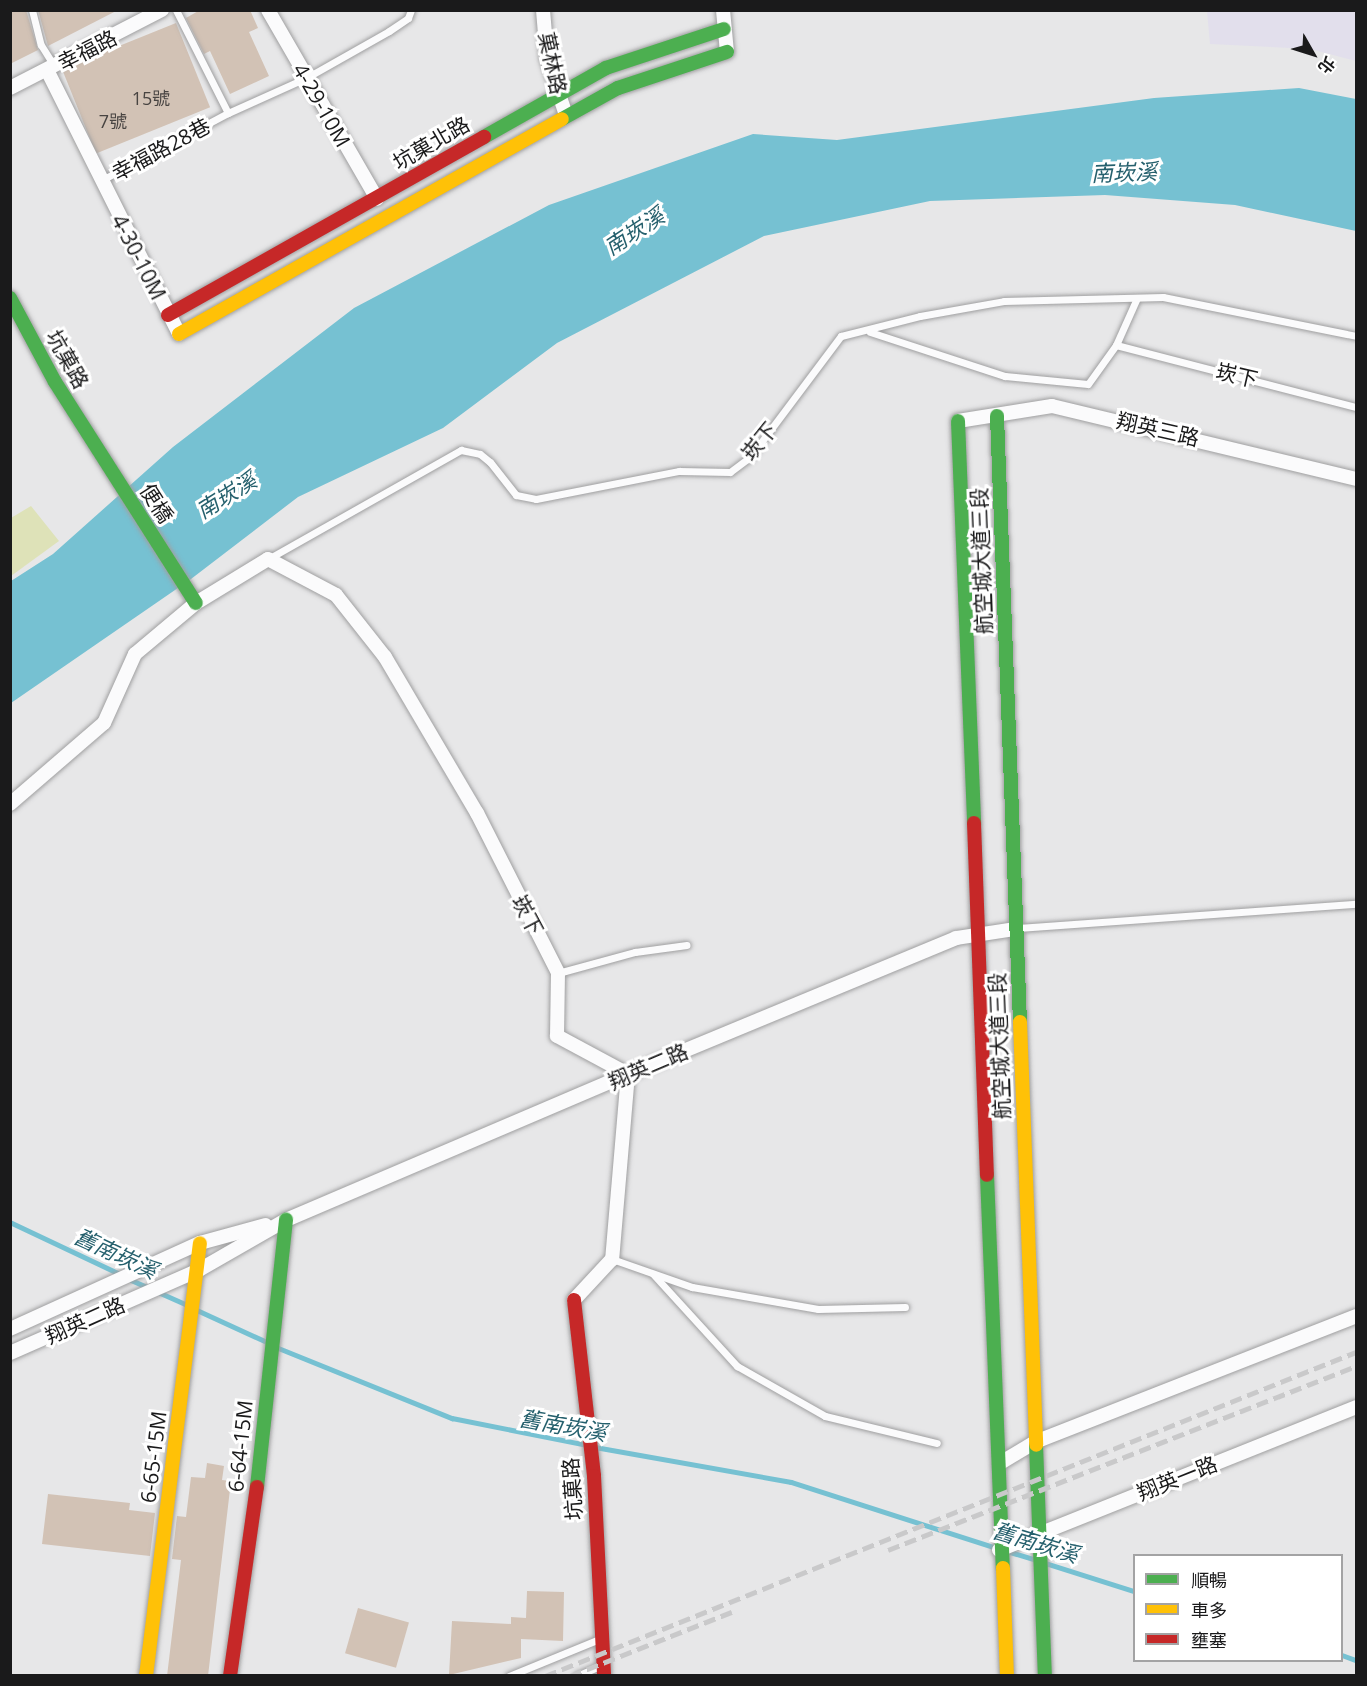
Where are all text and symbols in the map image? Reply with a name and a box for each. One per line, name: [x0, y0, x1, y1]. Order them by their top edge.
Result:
street label: 幸福路: [53, 24, 121, 76]
north arrow: [1283, 24, 1343, 84]
street label: 菓林路: [534, 30, 572, 96]
text: 北: [1313, 52, 1341, 78]
street label: 4-29-10M: [288, 59, 356, 151]
house number: 15號: [132, 87, 170, 109]
house number: 7號: [99, 110, 127, 132]
street label: 坑菓北路: [388, 111, 474, 175]
street label: 幸福路28巷: [107, 113, 215, 185]
water label: 南崁溪: [1091, 158, 1157, 186]
water label: 南崁溪: [599, 202, 669, 260]
street label: 4-30-10M: [107, 210, 171, 304]
street label: 坑菓路: [42, 325, 94, 393]
street label: 崁下: [1214, 358, 1260, 392]
street label: 翔英三路: [1114, 407, 1202, 451]
street label: 崁下: [736, 417, 782, 465]
water label: 南崁溪: [191, 466, 261, 524]
street label: 便橋: [135, 479, 179, 527]
street label: 航空城大道三段: [966, 487, 996, 635]
street label: 崁下: [507, 891, 549, 939]
street label: 航空城大道三段: [984, 972, 1014, 1120]
street label: 翔英二路: [604, 1038, 692, 1094]
water label: 舊南崁溪: [71, 1222, 161, 1284]
street label: 翔英二路: [42, 1291, 128, 1349]
street label: 6-64-15M: [223, 1399, 257, 1493]
water label: 舊南崁溪: [517, 1404, 609, 1446]
street label: 6-65-15M: [135, 1410, 171, 1504]
street label: 翔英一路: [1133, 1451, 1221, 1505]
street label: 坑菓路: [557, 1457, 587, 1521]
water label: 舊南崁溪: [990, 1517, 1082, 1567]
legend: [1133, 1554, 1343, 1662]
text: 順暢: [1191, 1568, 1227, 1592]
text: 車多: [1191, 1598, 1227, 1622]
text: 壅塞: [1191, 1628, 1227, 1652]

